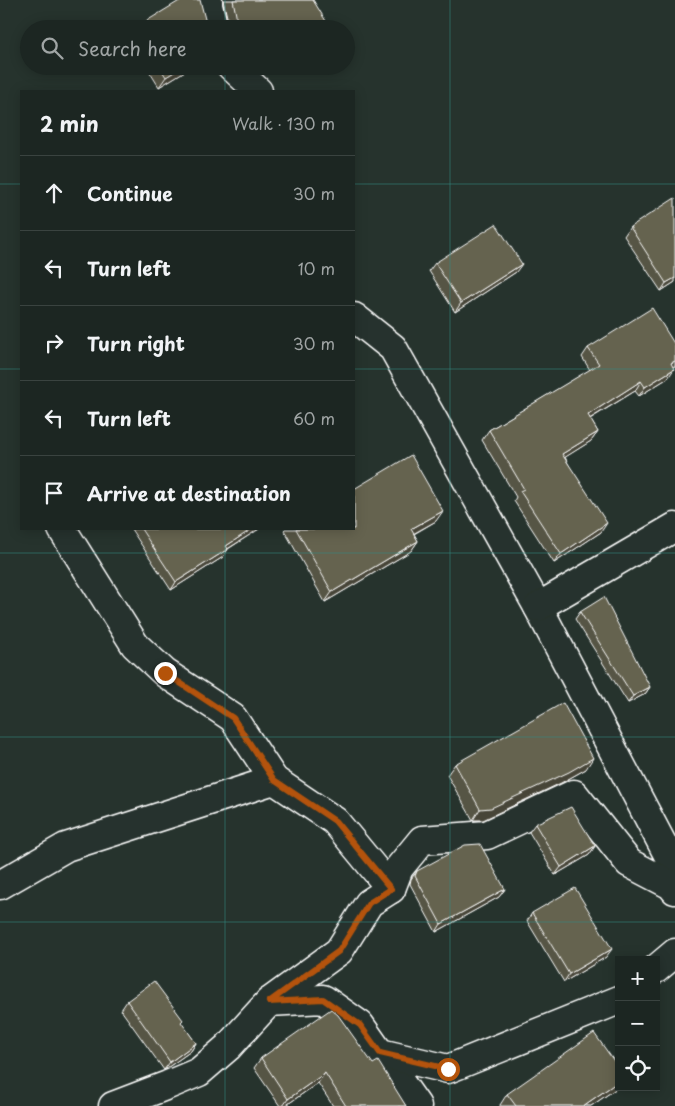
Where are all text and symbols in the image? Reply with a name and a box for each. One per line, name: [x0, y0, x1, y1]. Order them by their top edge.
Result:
search box: [20, 20, 355, 75]
icon: search: [38, 34, 66, 62]
text: Search here: [78, 34, 187, 62]
text: 2 min: [40, 107, 99, 139]
text: Walk · 130 m: [232, 111, 335, 135]
icon: ahead: [40, 179, 68, 207]
text: Continue: [87, 179, 173, 207]
text: 30 m: [293, 181, 335, 205]
icon: left: [40, 254, 68, 282]
text: Turn left: [87, 254, 171, 282]
text: 10 m: [298, 256, 335, 280]
icon: right: [40, 329, 68, 357]
text: Turn right: [87, 329, 185, 357]
text: 30 m: [293, 331, 335, 355]
icon: left: [40, 404, 68, 432]
text: Turn left: [87, 404, 171, 432]
text: 60 m: [293, 406, 335, 430]
icon: arrive: [40, 479, 68, 507]
text: Arrive at destination: [87, 479, 291, 507]
route end: [154, 662, 177, 685]
map controls: [615, 956, 660, 1091]
button: +: [615, 956, 660, 1001]
button: −: [615, 1001, 660, 1046]
button: locate: [615, 1046, 660, 1091]
route start: [437, 1058, 460, 1081]

